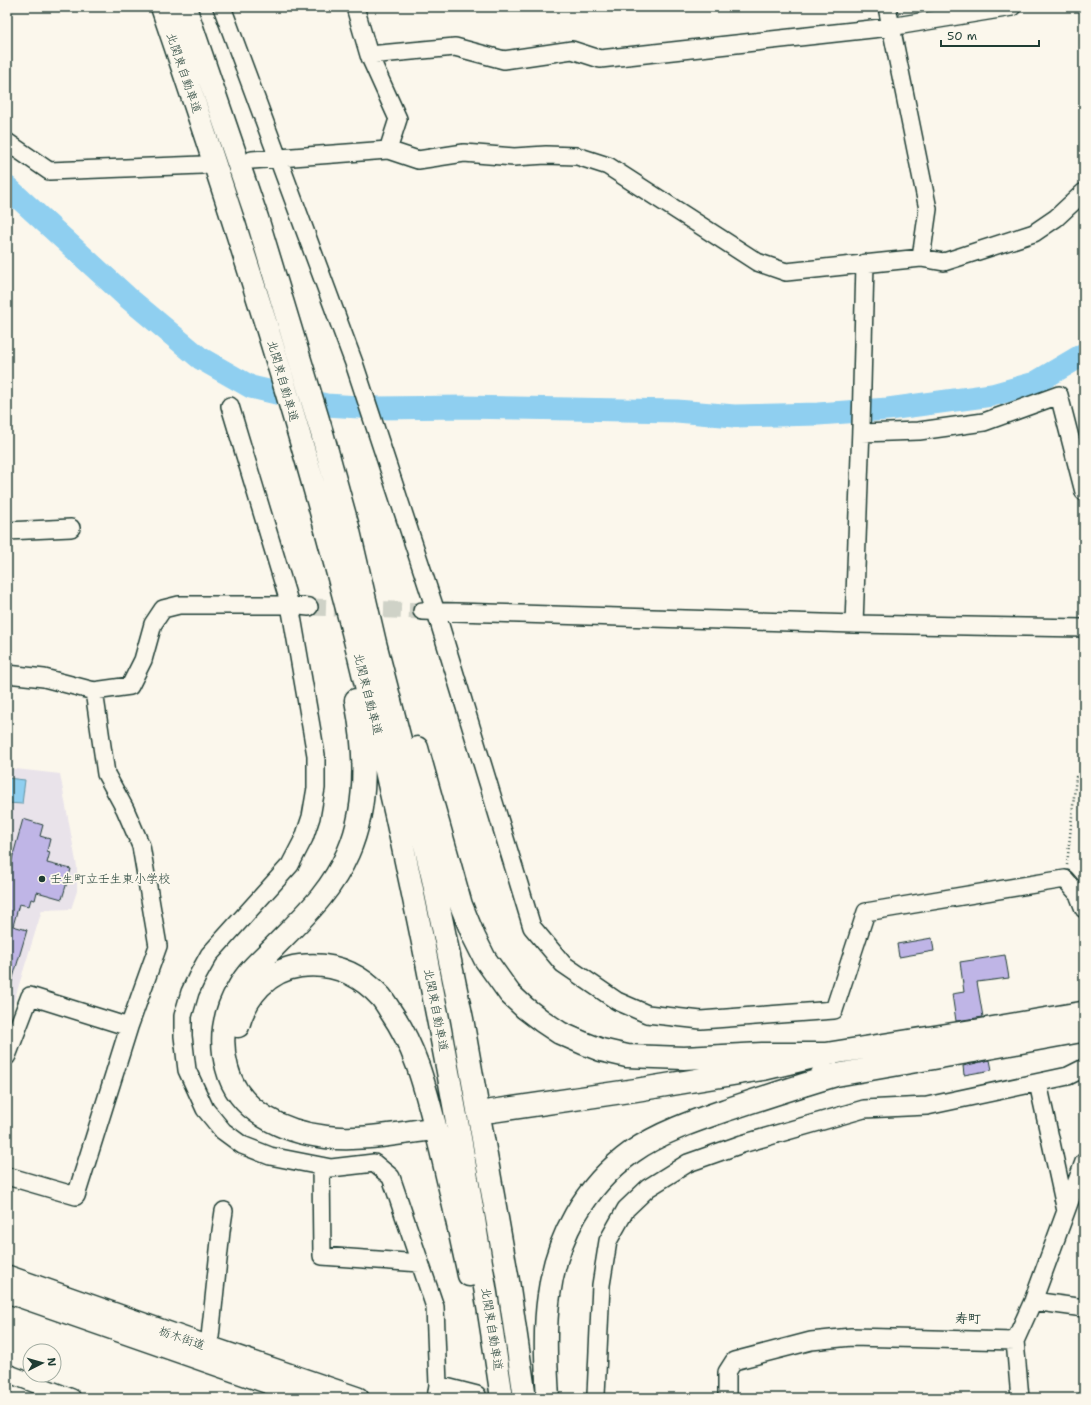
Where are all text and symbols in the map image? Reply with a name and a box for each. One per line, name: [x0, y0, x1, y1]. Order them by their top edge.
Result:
scale bar: [941, 22, 1039, 48]
text: 50 m: [947, 28, 977, 44]
street label: 北関東自動車道: [163, 31, 205, 115]
street label: 北関東自動車道: [264, 338, 302, 424]
street label: 北関東自動車道: [350, 651, 386, 737]
place label: 壬生町立壬生東小学校: [50, 871, 170, 887]
marker: 壬生町立壬生東小学校: [37, 874, 47, 884]
street label: 北関東自動車道: [420, 967, 452, 1053]
street label: 北関東自動車道: [478, 1286, 506, 1372]
district label: 寿町: [955, 1310, 981, 1327]
street label: 栃木街道: [157, 1323, 207, 1353]
north arrow: [22, 1343, 62, 1383]
text: N: [44, 1357, 59, 1367]

